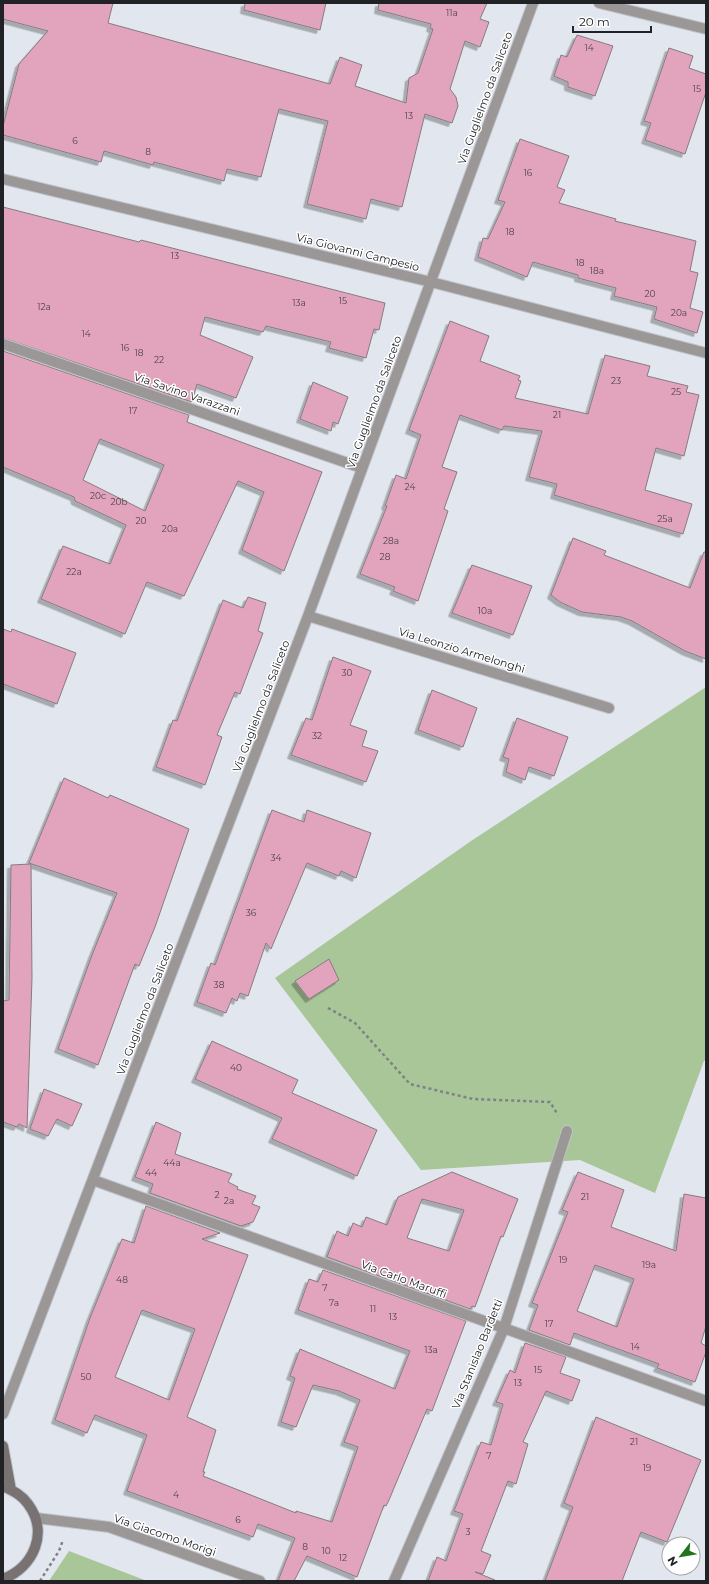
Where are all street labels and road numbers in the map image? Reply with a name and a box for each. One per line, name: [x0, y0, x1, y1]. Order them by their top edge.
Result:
street label: Via Guglielmo da Saliceto: [454, 30, 516, 166]
street label: Via Giovanni Campesio: [295, 230, 421, 274]
street label: Via Guglielmo da Saliceto: [343, 334, 405, 470]
street label: Via Savino Varazzani: [132, 369, 242, 419]
street label: Via Leonzio Armelonghi: [397, 624, 527, 676]
street label: Via Guglielmo da Saliceto: [229, 638, 293, 774]
street label: Via Guglielmo da Saliceto: [113, 941, 177, 1077]
street label: Via Carlo Maruffi: [359, 1257, 449, 1301]
street label: Via Stanislao Bardetti: [449, 1297, 505, 1411]
street label: Via Giacomo Morigi: [112, 1511, 218, 1559]

